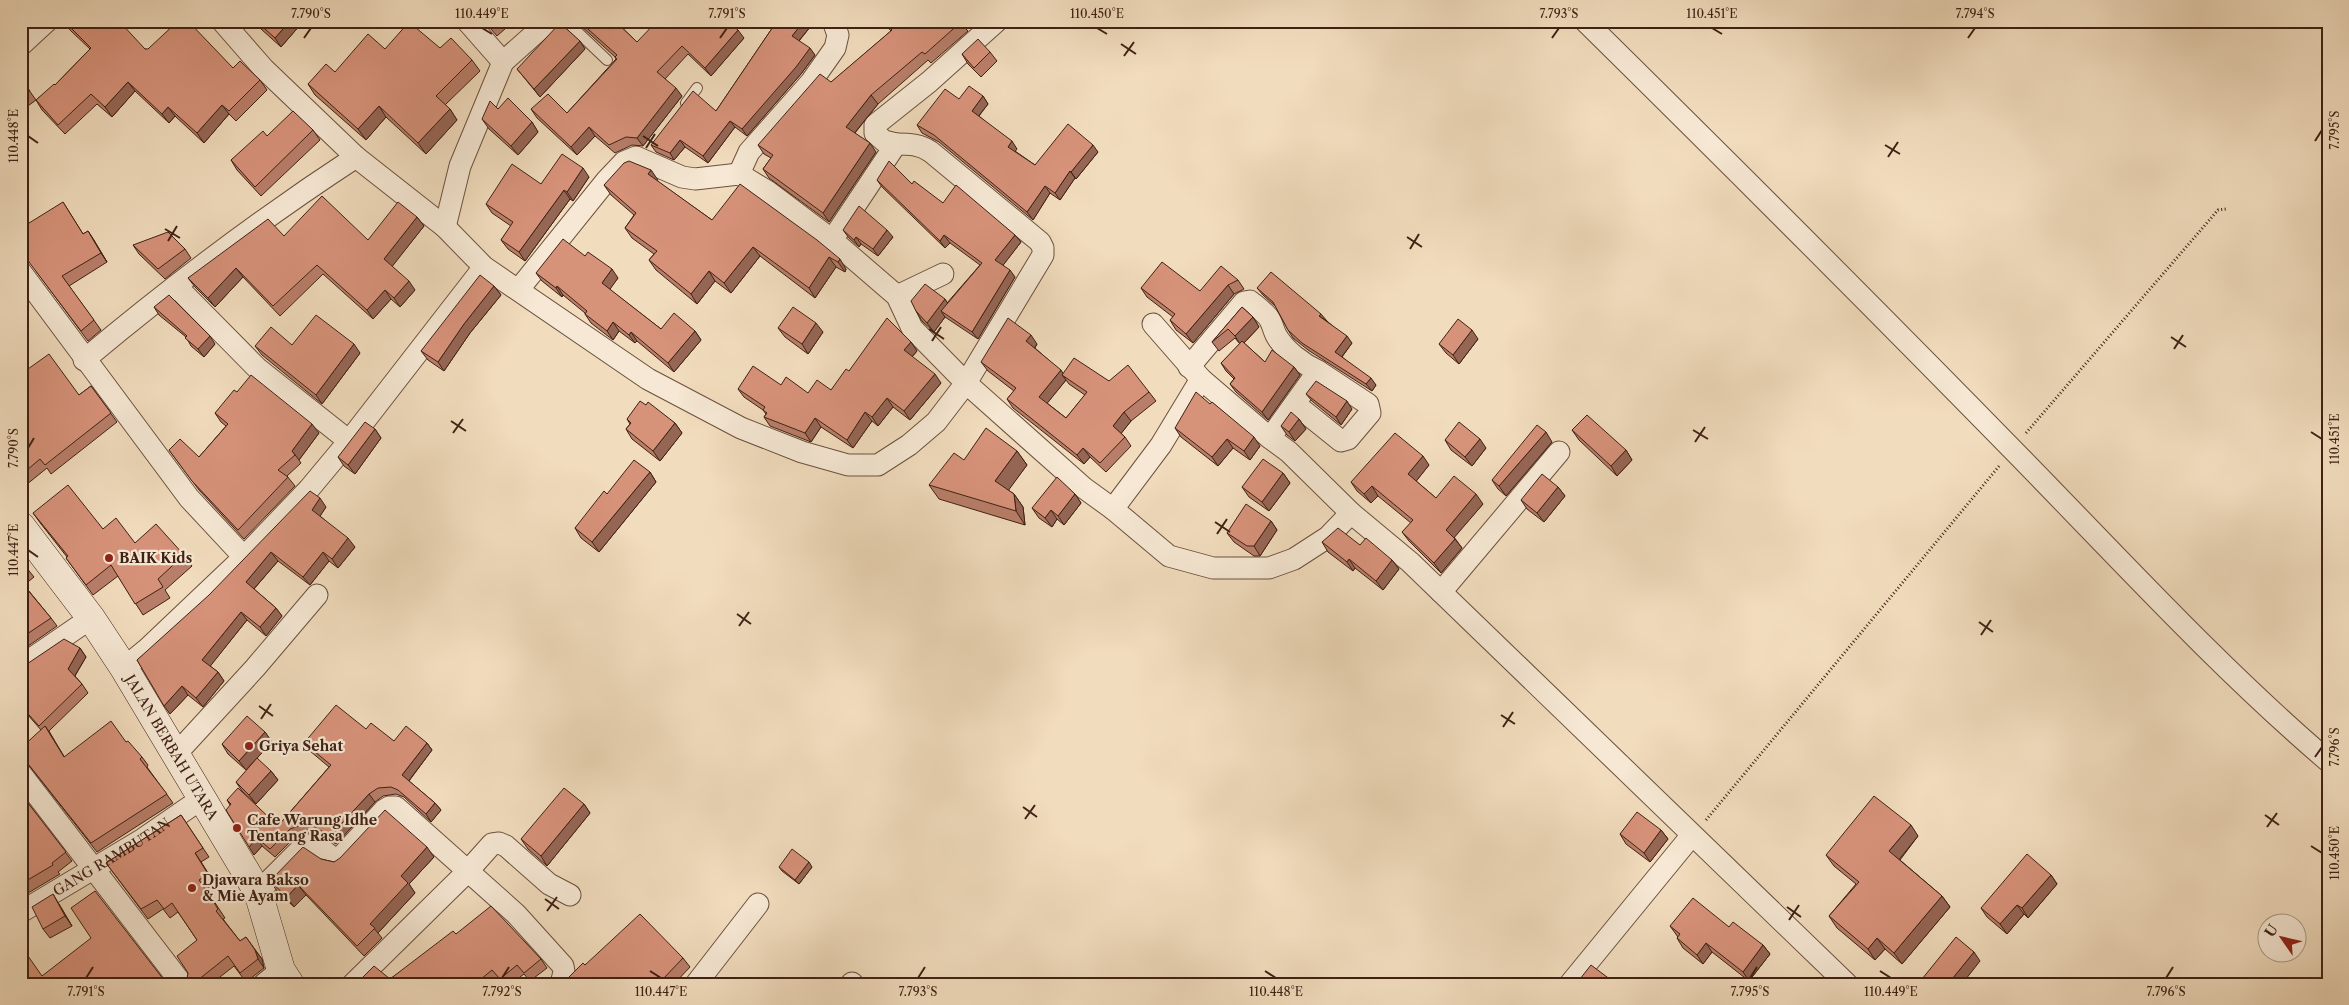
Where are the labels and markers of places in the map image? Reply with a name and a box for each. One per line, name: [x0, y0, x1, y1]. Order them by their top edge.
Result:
place label: BAIK Kids: [119, 549, 192, 567]
marker: BAIK Kids: [103, 552, 115, 564]
place label: Griya Sehat: [259, 737, 343, 755]
marker: Griya Sehat: [243, 740, 255, 752]
place label: Cafe Warung Idhe Tentang Rasa: [247, 811, 377, 845]
marker: Cafe Warung Idhe Tentang Rasa: [231, 822, 243, 834]
place label: Djawara Bakso & Mie Ayam: [202, 871, 309, 905]
marker: Djawara Bakso & Mie Ayam: [186, 882, 198, 894]

